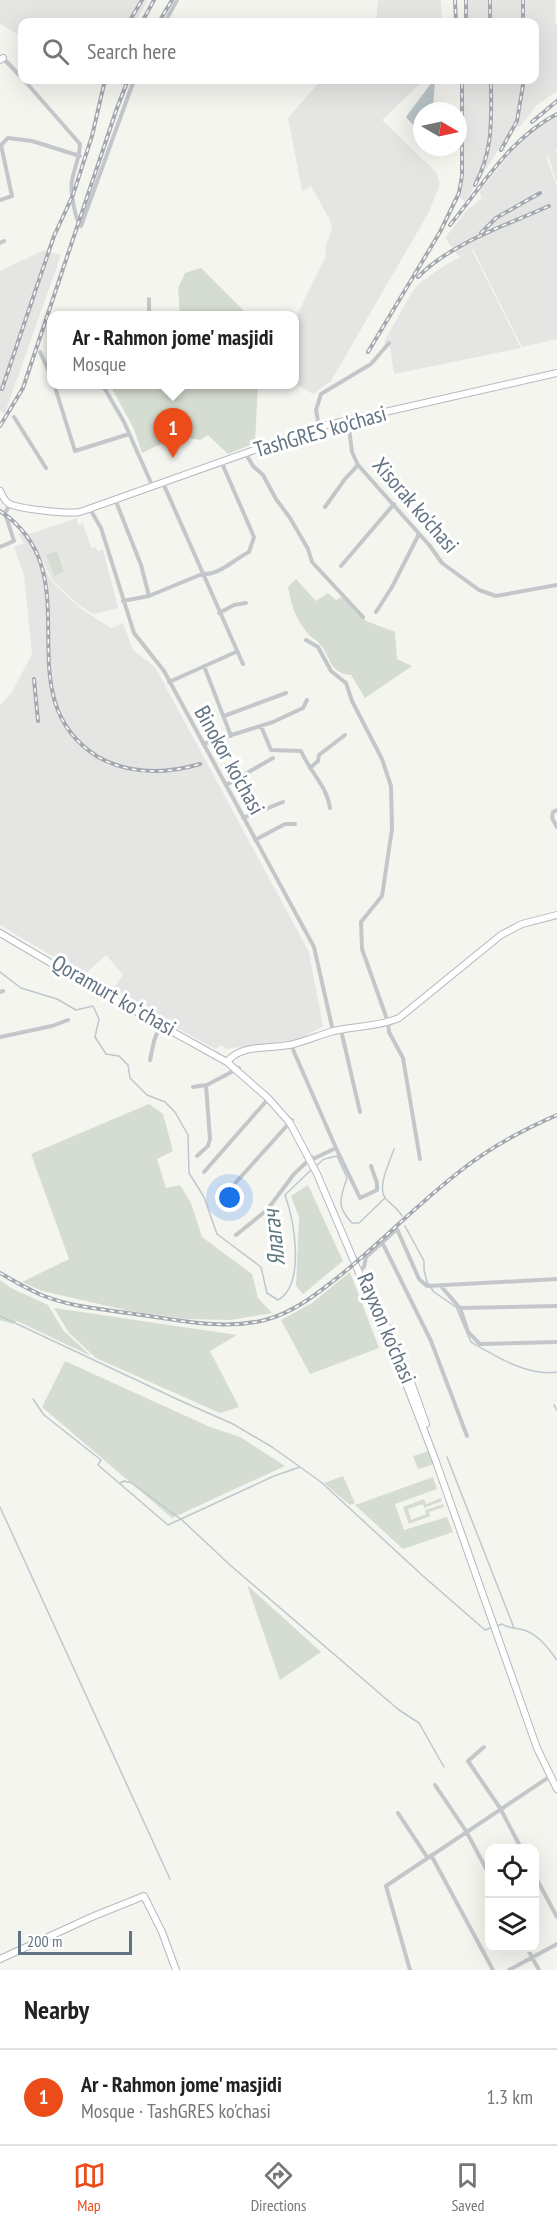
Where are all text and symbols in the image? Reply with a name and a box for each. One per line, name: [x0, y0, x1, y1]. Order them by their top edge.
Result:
search box: [18, 18, 539, 84]
icon: search: [39, 35, 72, 68]
text: Search here: [87, 37, 176, 65]
north arrow: [413, 102, 467, 156]
popup: [47, 311, 299, 389]
text: Ar - Rahmon jome' masjidi: [73, 323, 273, 351]
text: Mosque: [73, 351, 126, 377]
street label: TashGRES ko'chasi: [251, 399, 389, 463]
pin: 1: [154, 408, 192, 458]
street label: Xisorak ko'chasi: [367, 451, 465, 559]
street label: Binokor ko'chasi: [189, 701, 271, 819]
street label: Qoramurt koʻchasi: [47, 948, 181, 1042]
your location: [215, 1183, 244, 1212]
water label: Ялагач: [255, 1206, 292, 1268]
street label: Rayxon ko'chasi: [351, 1268, 423, 1388]
map controls: [485, 1844, 539, 1952]
button: locate: [485, 1844, 539, 1898]
button: layers: [485, 1898, 539, 1952]
scale bar: [18, 1928, 132, 1956]
text: 200 m: [27, 1931, 62, 1951]
text: Nearby: [24, 1993, 89, 2026]
text: Ar - Rahmon jome' masjidi: [81, 2070, 282, 2098]
text: 1: [39, 2084, 48, 2110]
text: 1.3 km: [486, 2084, 533, 2110]
text: Mosque · TashGRES ko'chasi: [81, 2098, 271, 2124]
tab: Map: [73, 2159, 106, 2215]
tab: Directions: [251, 2159, 306, 2215]
tab: Saved: [451, 2159, 484, 2215]

